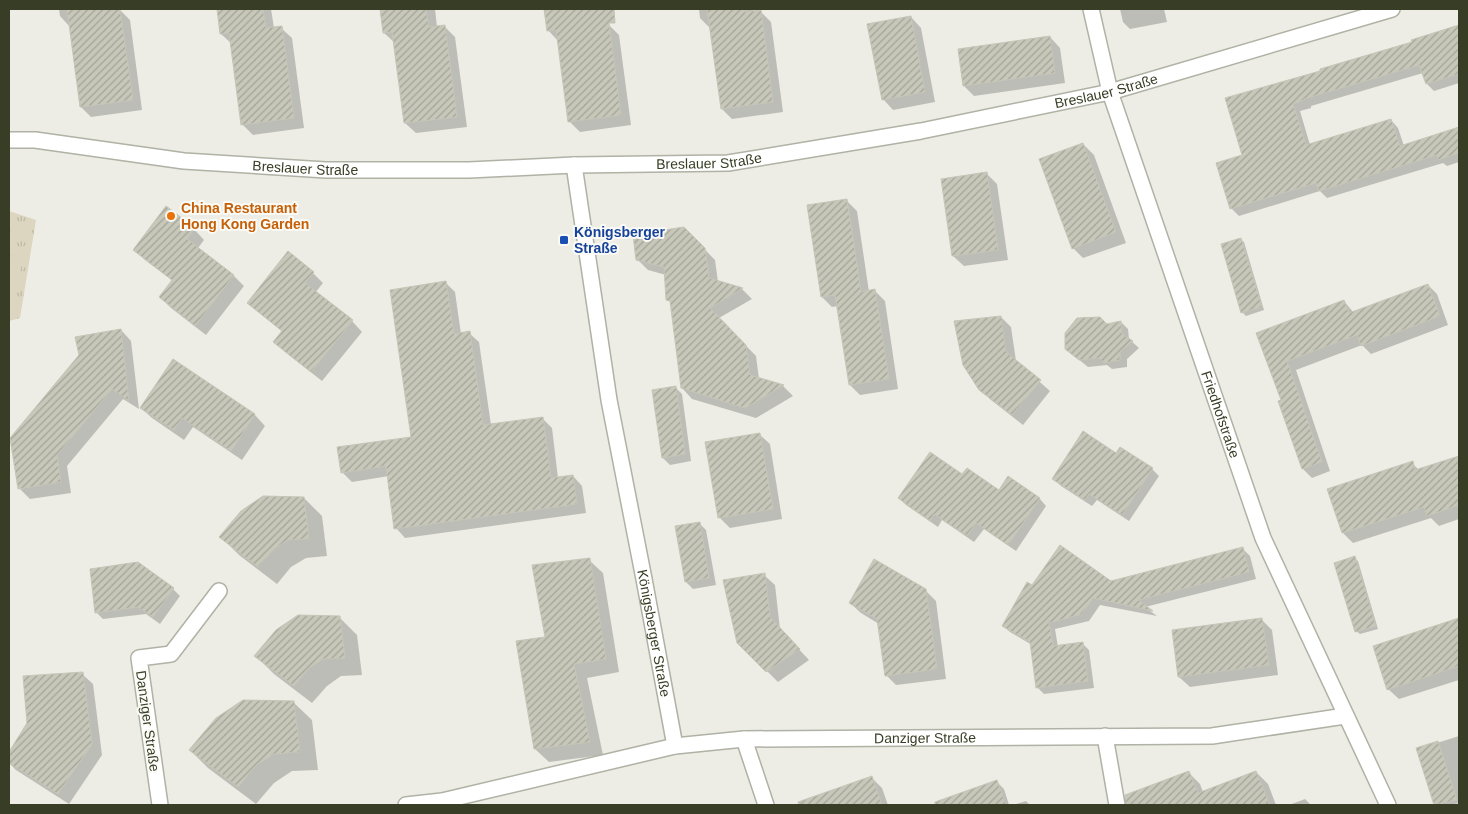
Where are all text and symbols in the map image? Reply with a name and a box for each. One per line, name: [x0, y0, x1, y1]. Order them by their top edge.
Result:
street label: Breslauer Straße: [1053, 70, 1160, 111]
street label: Breslauer Straße: [656, 149, 763, 172]
street label: Breslauer Straße: [252, 157, 358, 178]
place label: China Restaurant Hong Kong Garden: [181, 200, 309, 232]
marker: China Restaurant Hong Kong Garden: [165, 210, 177, 222]
place label: Königsberger Straße: [574, 224, 666, 256]
marker: Königsberger Straße: [558, 234, 570, 246]
street label: Friedhofstraße: [1198, 369, 1243, 460]
street label: Königsberger Straße: [634, 568, 674, 698]
street label: Danziger Straße: [133, 669, 163, 773]
street label: Danziger Straße: [874, 730, 976, 746]

